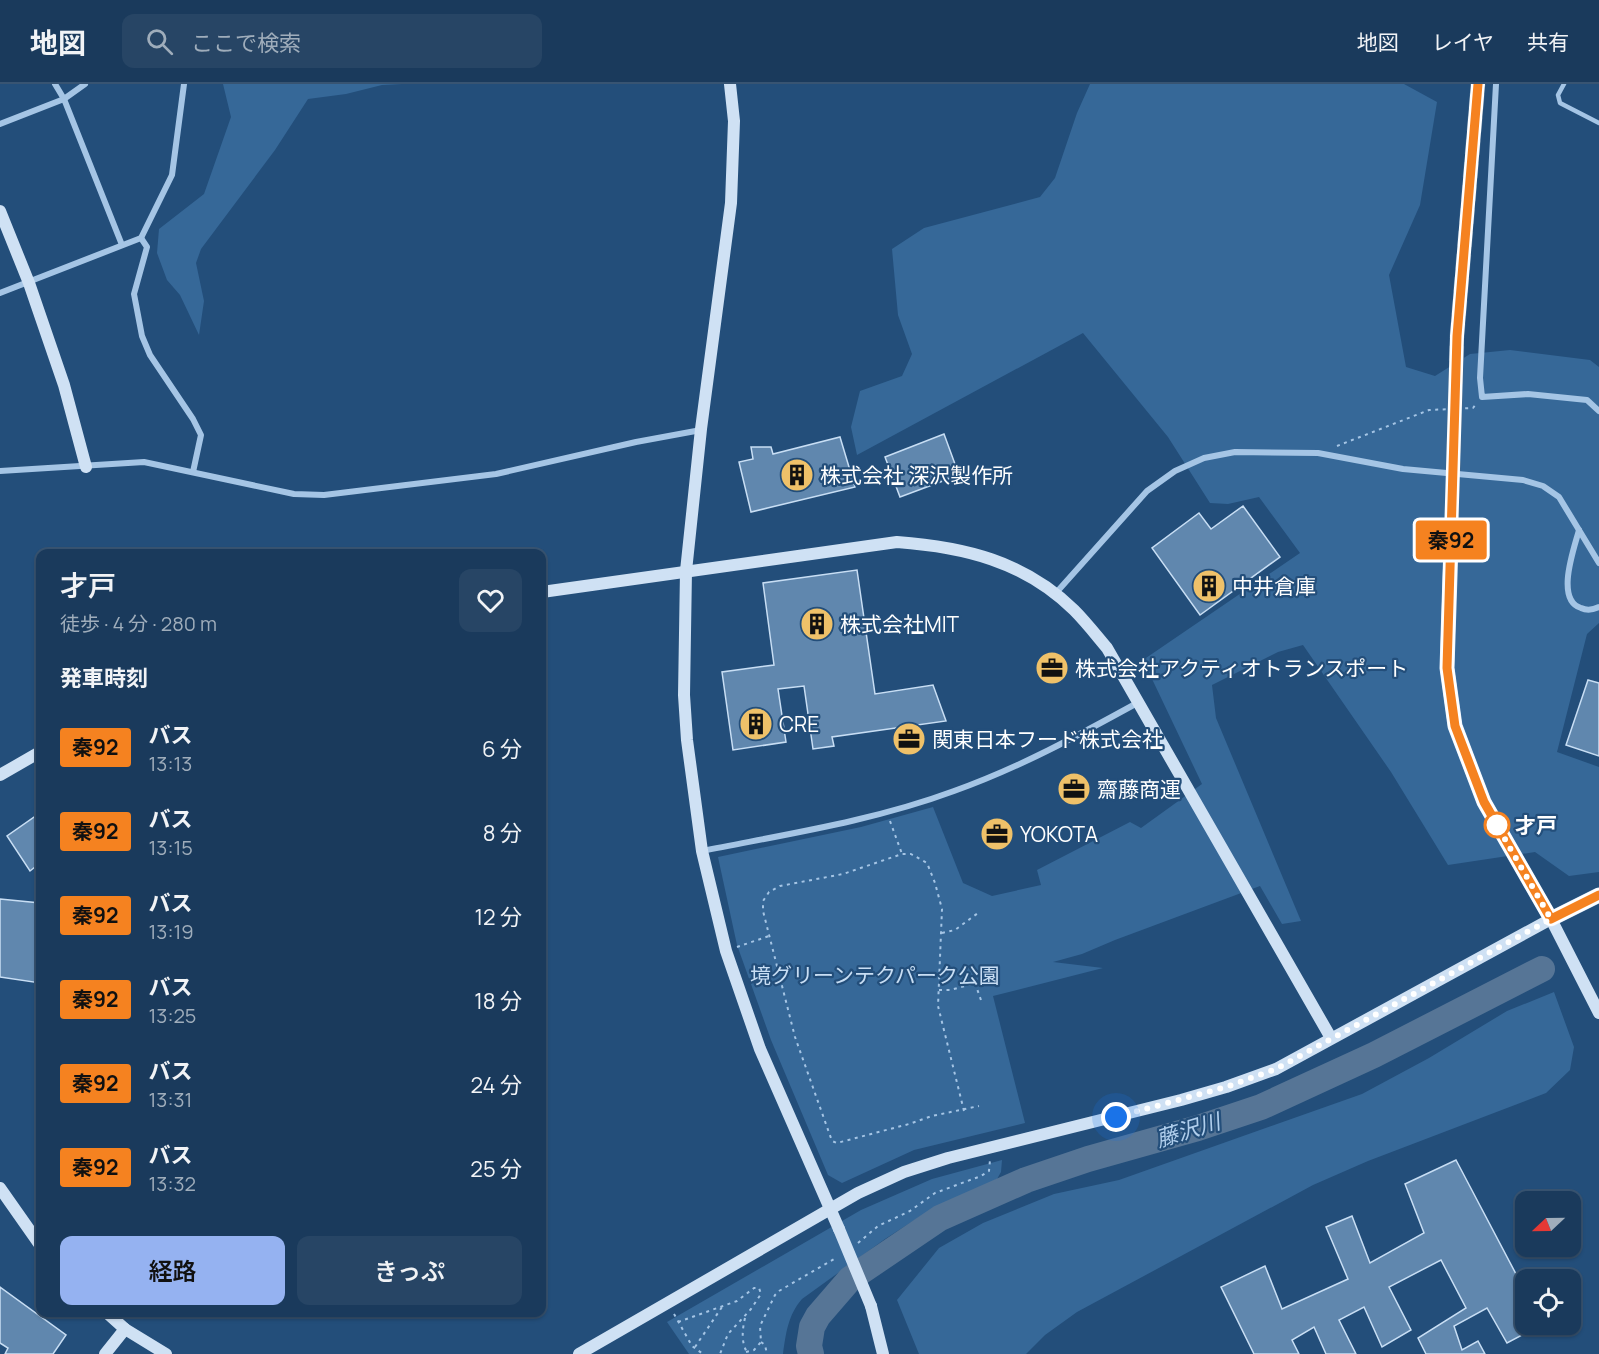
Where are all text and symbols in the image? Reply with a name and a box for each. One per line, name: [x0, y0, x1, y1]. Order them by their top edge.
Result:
search box: [122, 14, 542, 68]
text: 地図: [30, 23, 86, 61]
icon: search: [143, 25, 176, 58]
text: ここで検索: [191, 28, 301, 58]
text: 地図: [1357, 28, 1399, 56]
text: レイヤ: [1432, 28, 1494, 56]
text: 共有: [1527, 28, 1569, 56]
building icon: 株式会社 深沢製作所: [779, 457, 815, 493]
place label: 株式会社 深沢製作所: [820, 461, 1013, 489]
line badge: 秦92: [1416, 520, 1486, 560]
text: 秦92: [1428, 526, 1474, 554]
text: 才戸: [60, 566, 116, 604]
building icon: 中井倉庫: [1191, 568, 1227, 604]
button: heart: [459, 569, 522, 632]
place label: 中井倉庫: [1232, 572, 1316, 600]
building icon: 株式会社MIT: [799, 606, 835, 642]
text: 徒歩 · 4 分 · 280 m: [60, 610, 217, 637]
place label: 株式会社MIT: [840, 610, 960, 638]
office icon: 株式会社アクティオトランスポート: [1034, 650, 1070, 686]
place label: 株式会社アクティオトランスポート: [1075, 654, 1408, 682]
text: 発車時刻: [60, 663, 148, 693]
building icon: CRE: [738, 706, 774, 742]
place label: CRE: [779, 710, 819, 738]
text: バス: [149, 720, 193, 750]
office icon: 関東日本フード株式会社: [891, 721, 927, 757]
place label: 関東日本フード株式会社: [932, 725, 1163, 753]
text: 秦92: [72, 733, 119, 761]
text: 6 分: [482, 734, 522, 764]
text: 13:13: [149, 750, 192, 777]
office icon: 齋藤商運: [1056, 771, 1092, 807]
place label: 齋藤商運: [1097, 775, 1181, 803]
text: バス: [149, 804, 193, 834]
place label: 才戸: [1515, 811, 1557, 839]
marker: 才戸: [1484, 812, 1510, 838]
office icon: YOKOTA: [979, 816, 1015, 852]
text: 秦92: [72, 817, 119, 845]
text: 8 分: [483, 818, 522, 848]
place label: YOKOTA: [1020, 820, 1098, 848]
text: 13:15: [149, 834, 193, 861]
text: バス: [149, 888, 193, 918]
text: 秦92: [72, 901, 119, 929]
text: 12 分: [474, 902, 522, 932]
text: 13:19: [149, 918, 194, 945]
park label: 境グリーンテクパーク公園: [750, 961, 1000, 989]
text: バス: [149, 972, 193, 1002]
text: 秦92: [72, 985, 119, 1013]
text: 18 分: [474, 986, 522, 1016]
text: 13:25: [149, 1002, 196, 1029]
text: バス: [149, 1056, 193, 1086]
text: 秦92: [72, 1069, 119, 1097]
text: 24 分: [471, 1070, 522, 1100]
text: 13:31: [149, 1086, 192, 1113]
your location: [1101, 1102, 1131, 1132]
water label: 藤沢川: [1152, 1105, 1226, 1154]
text: バス: [149, 1140, 193, 1170]
text: 秦92: [72, 1153, 119, 1181]
text: 25 分: [470, 1154, 522, 1184]
text: 13:32: [149, 1170, 196, 1197]
north arrow: [1515, 1191, 1581, 1257]
map controls: [1515, 1191, 1581, 1335]
button: 経路: [60, 1236, 285, 1305]
button: きっぷ: [297, 1236, 522, 1305]
button: locate: [1515, 1269, 1581, 1335]

